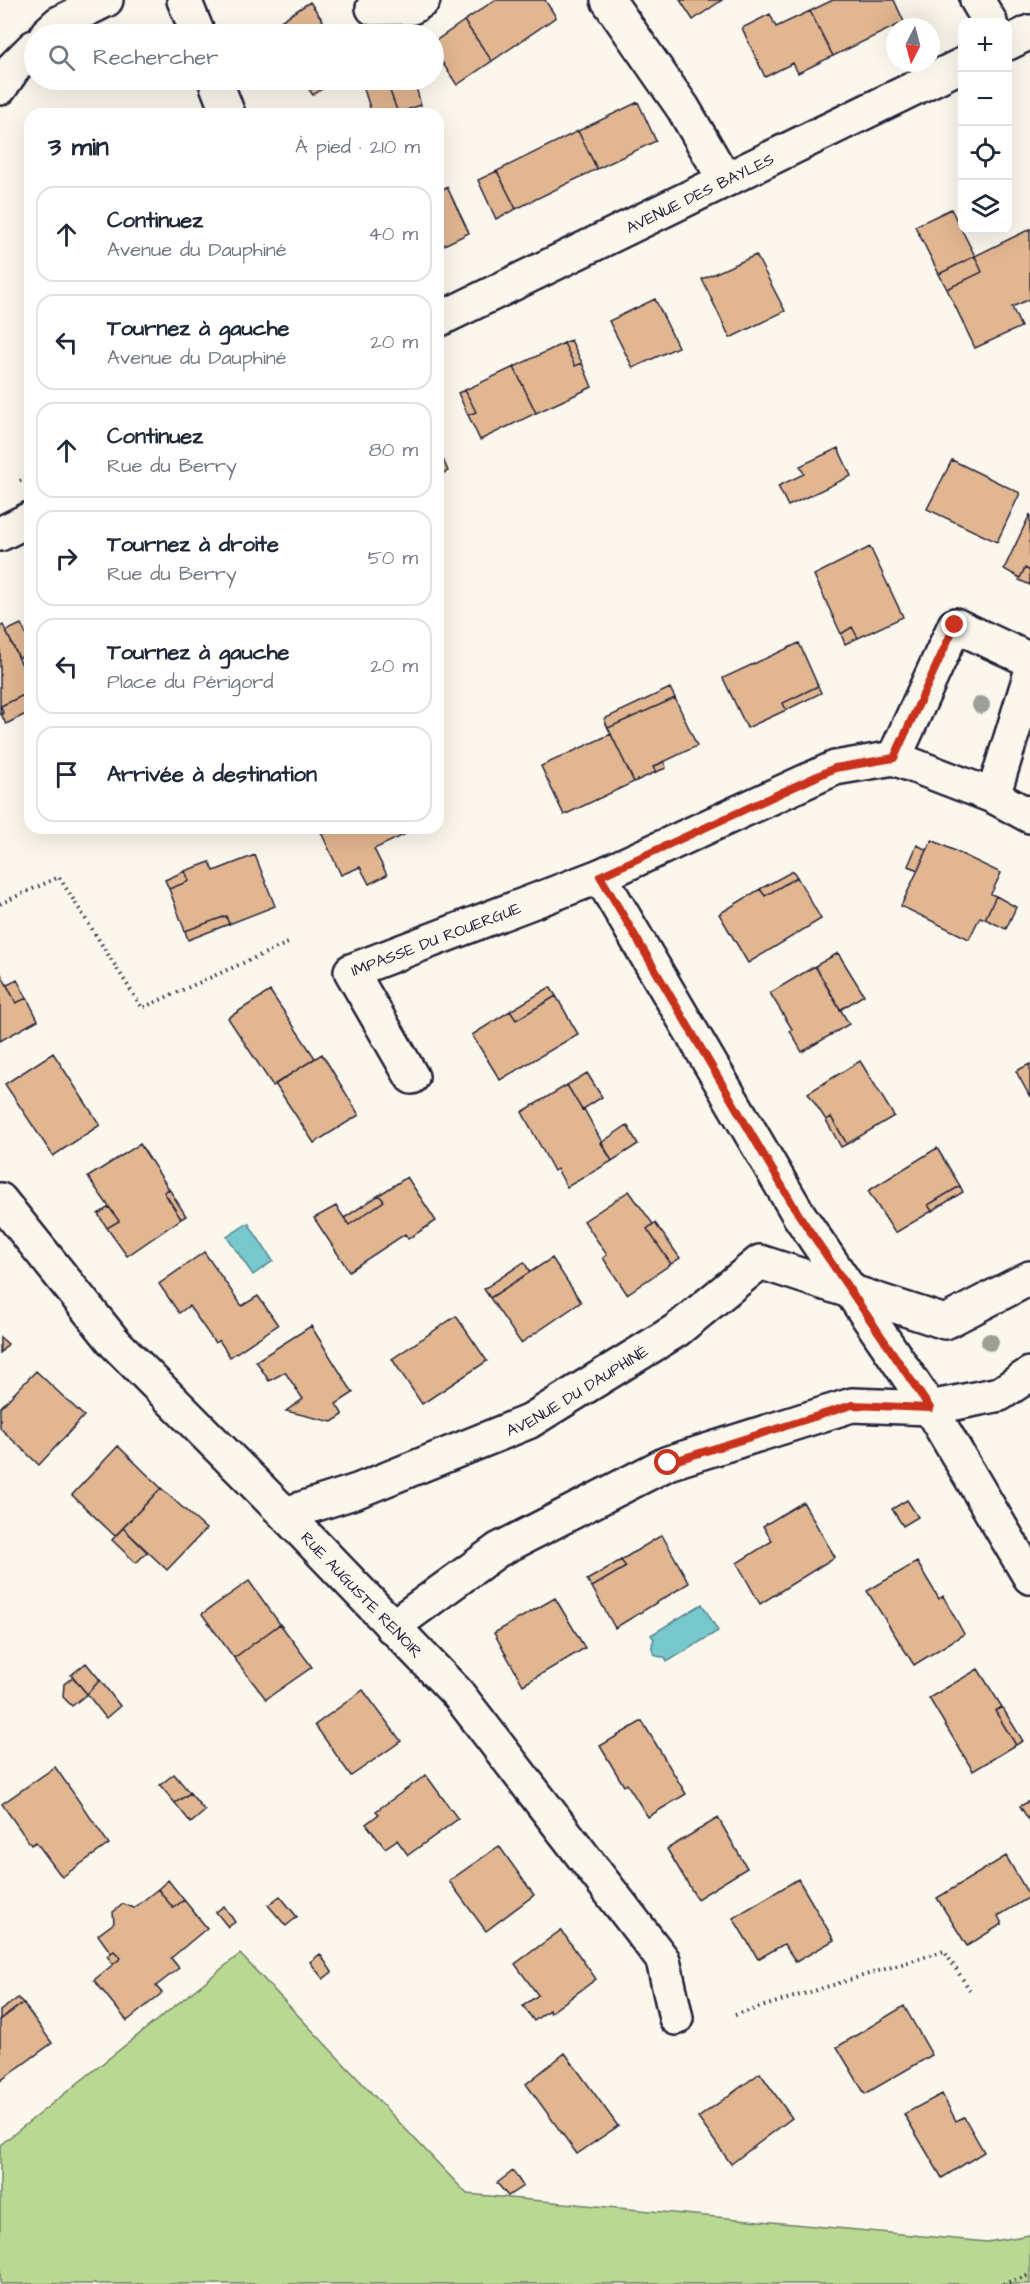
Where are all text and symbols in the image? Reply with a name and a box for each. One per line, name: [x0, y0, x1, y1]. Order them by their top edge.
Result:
north arrow: [886, 18, 940, 72]
map controls: [958, 18, 1012, 234]
button: +: [958, 18, 1012, 72]
search box: [24, 24, 444, 90]
icon: search: [45, 41, 78, 74]
text: Rechercher: [93, 42, 218, 73]
button: −: [958, 72, 1012, 126]
button: locate: [958, 126, 1012, 180]
text: 3 min: [48, 129, 109, 165]
text: À pied · 210 m: [295, 133, 420, 161]
street label: AVENUE DES BAYLES: [622, 148, 778, 239]
button: layers: [958, 180, 1012, 234]
text: Continuez: [107, 205, 203, 236]
icon: ahead: [50, 218, 83, 251]
text: 40 m: [368, 220, 418, 248]
text: Avenue du Dauphiné: [107, 236, 287, 264]
text: Tournez à gauche: [107, 313, 289, 344]
icon: left: [50, 326, 83, 359]
text: 20 m: [370, 328, 418, 356]
text: Avenue du Dauphiné: [107, 344, 287, 372]
text: Continuez: [107, 421, 203, 452]
icon: ahead: [50, 434, 83, 467]
text: 80 m: [369, 436, 418, 464]
text: Rue du Berry: [107, 452, 237, 480]
text: Tournez à droite: [107, 529, 279, 560]
icon: right: [50, 542, 83, 575]
text: 50 m: [368, 544, 418, 572]
text: Rue du Berry: [107, 560, 237, 588]
route end: [941, 611, 967, 637]
text: Tournez à gauche: [107, 637, 289, 668]
icon: left: [50, 650, 83, 683]
text: 20 m: [370, 652, 418, 680]
text: Place du Périgord: [107, 668, 273, 696]
icon: arrive: [50, 758, 83, 791]
text: Arrivée à destination: [107, 759, 317, 790]
street label: IMPASSE DU ROUERGUE: [348, 897, 525, 982]
street label: AVENUE DU DAUPHINÉ: [503, 1340, 653, 1442]
route start: [654, 1449, 680, 1475]
street label: RUE AUGUSTE RENOIR: [296, 1527, 427, 1663]

